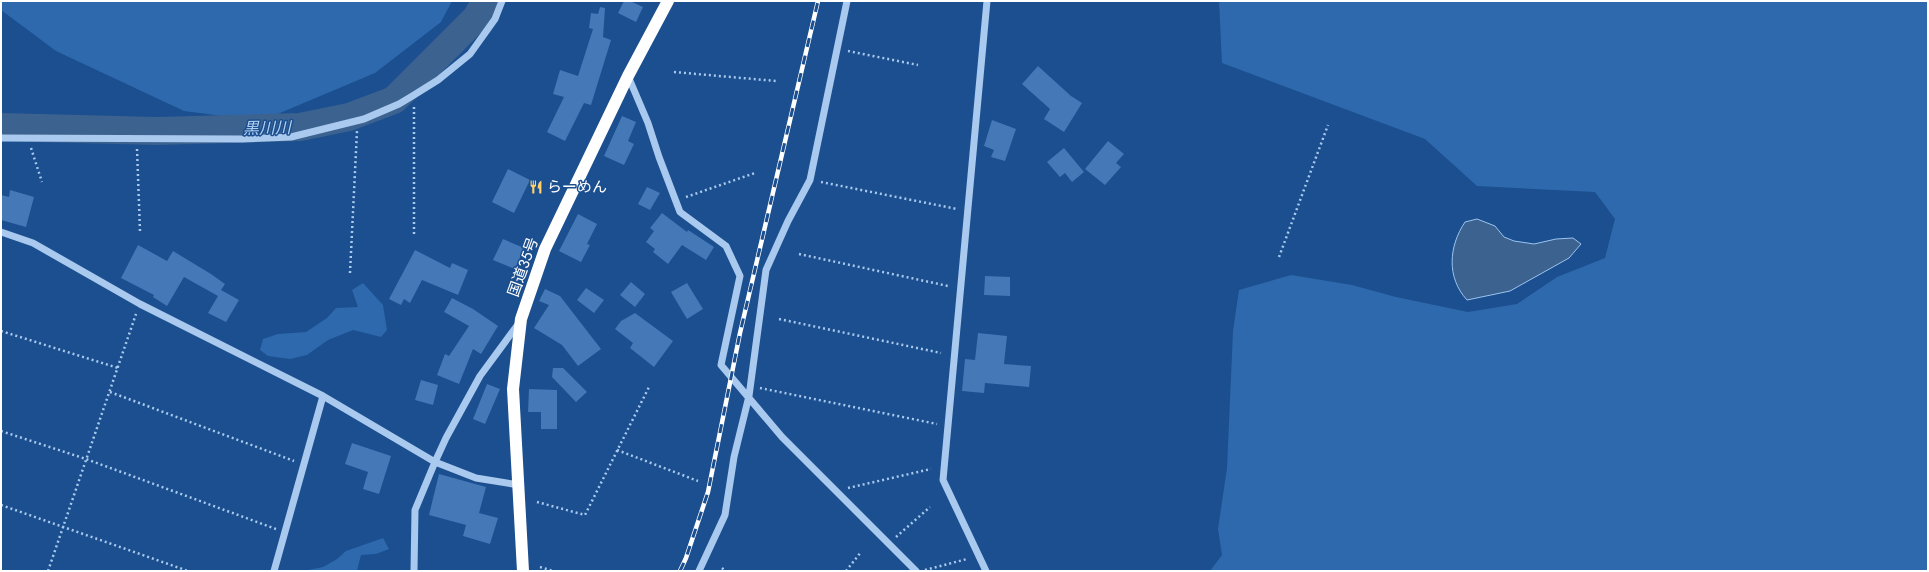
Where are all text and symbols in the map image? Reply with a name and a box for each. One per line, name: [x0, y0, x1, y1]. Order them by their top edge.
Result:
water label: 黒川川: [243, 116, 293, 140]
place label: らーめん: [547, 176, 607, 198]
restaurant icon: らーめん: [528, 179, 544, 195]
street label: 国道35号: [502, 234, 544, 300]

